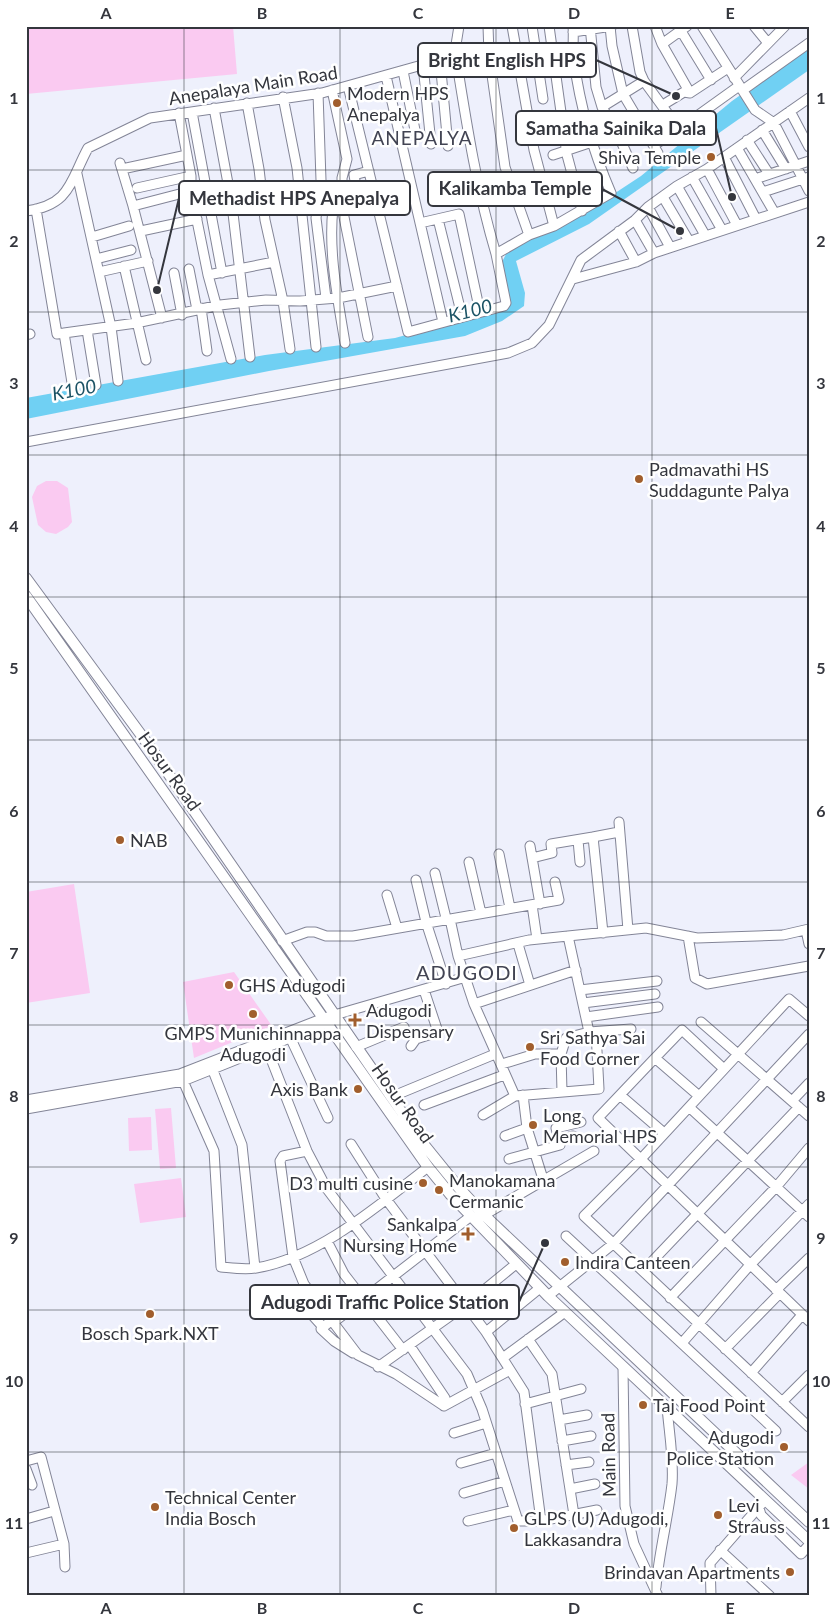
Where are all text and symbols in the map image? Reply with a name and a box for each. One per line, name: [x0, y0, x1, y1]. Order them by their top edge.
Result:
text: A: [99, 3, 112, 22]
text: B: [257, 3, 267, 22]
text: C: [413, 3, 424, 22]
text: D: [568, 3, 580, 22]
text: E: [725, 3, 735, 22]
callout: Bright English HPS: [418, 43, 596, 77]
text: Bright English HPS: [428, 48, 586, 71]
street label: Anepalaya Main Road: [167, 61, 339, 109]
place label: Modern HPS Anepalya: [347, 82, 449, 125]
text: 1: [9, 88, 19, 107]
text: 1: [816, 88, 826, 107]
marker: Modern HPS Anepalya: [331, 97, 343, 109]
callout: Samatha Sainika Dala: [516, 111, 716, 145]
text: Samatha Sainika Dala: [526, 116, 706, 139]
district label: ANEPALYA: [371, 126, 473, 149]
place label: Shiva Temple: [598, 146, 701, 168]
marker: Shiva Temple: [705, 151, 717, 163]
callout: Kalikamba Temple: [428, 172, 602, 206]
text: Kalikamba Temple: [438, 176, 592, 199]
callout: Methadist HPS Anepalya: [179, 181, 410, 215]
text: Methadist HPS Anepalya: [189, 186, 399, 209]
text: 2: [9, 231, 19, 250]
text: 2: [816, 231, 826, 250]
water label: K100: [445, 293, 495, 327]
text: 3: [9, 373, 19, 392]
water label: K100: [50, 373, 98, 405]
text: 3: [816, 373, 826, 392]
place label: Padmavathi HS Suddagunte Palya: [649, 458, 789, 501]
marker: Padmavathi HS Suddagunte Palya: [633, 473, 645, 485]
text: 4: [9, 516, 19, 535]
text: 4: [816, 516, 826, 535]
text: 5: [9, 658, 19, 677]
text: 5: [816, 658, 826, 677]
street label: Hosur Road: [134, 727, 206, 815]
text: 6: [9, 801, 19, 820]
text: 6: [816, 801, 826, 820]
place label: NAB: [130, 829, 168, 851]
marker: NAB: [114, 834, 126, 846]
text: 7: [9, 943, 19, 962]
text: 7: [816, 943, 826, 962]
district label: ADUGODI: [416, 960, 518, 984]
place label: GHS Adugodi: [239, 974, 346, 996]
marker: GHS Adugodi: [223, 979, 235, 991]
place label: Adugodi Dispensary: [366, 999, 455, 1042]
marker: GMPS Munichinnappa Adugodi: [247, 1008, 259, 1020]
marker: Adugodi Dispensary: [348, 1013, 362, 1027]
place label: GMPS Munichinnappa Adugodi: [164, 1022, 342, 1065]
place label: Sri Sathya Sai Food Corner: [540, 1026, 645, 1069]
marker: Sri Sathya Sai Food Corner: [524, 1041, 536, 1053]
street label: Hosur Road: [368, 1059, 438, 1147]
place label: Axis Bank: [271, 1078, 349, 1100]
marker: Axis Bank: [352, 1083, 364, 1095]
text: 8: [9, 1086, 19, 1105]
text: 8: [816, 1086, 826, 1105]
place label: Long Memorial HPS: [543, 1104, 657, 1147]
marker: Long Memorial HPS: [527, 1119, 539, 1131]
place label: Manokamana Cermanic: [449, 1169, 555, 1212]
place label: D3 multi cusine: [289, 1172, 413, 1194]
marker: D3 multi cusine: [417, 1177, 429, 1189]
marker: Manokamana Cermanic: [433, 1184, 445, 1196]
place label: Sankalpa Nursing Home: [343, 1213, 457, 1256]
marker: Sankalpa Nursing Home: [461, 1227, 475, 1241]
text: 9: [9, 1228, 19, 1247]
text: 9: [816, 1228, 826, 1247]
place label: Indira Canteen: [575, 1251, 691, 1273]
marker: Indira Canteen: [559, 1256, 571, 1268]
callout: Adugodi Traffic Police Station: [250, 1285, 519, 1319]
text: Adugodi Traffic Police Station: [260, 1290, 509, 1313]
marker: Bosch Spark.NXT: [144, 1308, 156, 1320]
place label: Bosch Spark.NXT: [81, 1322, 219, 1344]
text: 10: [5, 1371, 23, 1390]
text: 10: [812, 1371, 830, 1390]
place label: Taj Food Point: [653, 1394, 766, 1416]
marker: Taj Food Point: [637, 1399, 649, 1411]
street label: Main Road: [596, 1413, 620, 1497]
place label: Adugodi Police Station: [666, 1426, 774, 1469]
marker: Adugodi Police Station: [778, 1441, 790, 1453]
place label: Technical Center India Bosch: [165, 1486, 297, 1529]
place label: Levi Strauss: [728, 1494, 785, 1537]
marker: Technical Center India Bosch: [149, 1501, 161, 1513]
place label: GLPS (U) Adugodi, Lakkasandra: [524, 1507, 668, 1550]
marker: Levi Strauss: [712, 1509, 724, 1521]
text: 11: [5, 1513, 23, 1532]
text: 11: [812, 1513, 830, 1532]
marker: GLPS (U) Adugodi, Lakkasandra: [508, 1522, 520, 1534]
place label: Brindavan Apartments: [604, 1561, 780, 1583]
marker: Brindavan Apartments: [784, 1566, 796, 1578]
text: A: [99, 1598, 112, 1617]
text: B: [257, 1598, 267, 1617]
text: C: [413, 1598, 424, 1617]
text: D: [568, 1598, 580, 1617]
text: E: [725, 1598, 735, 1617]

